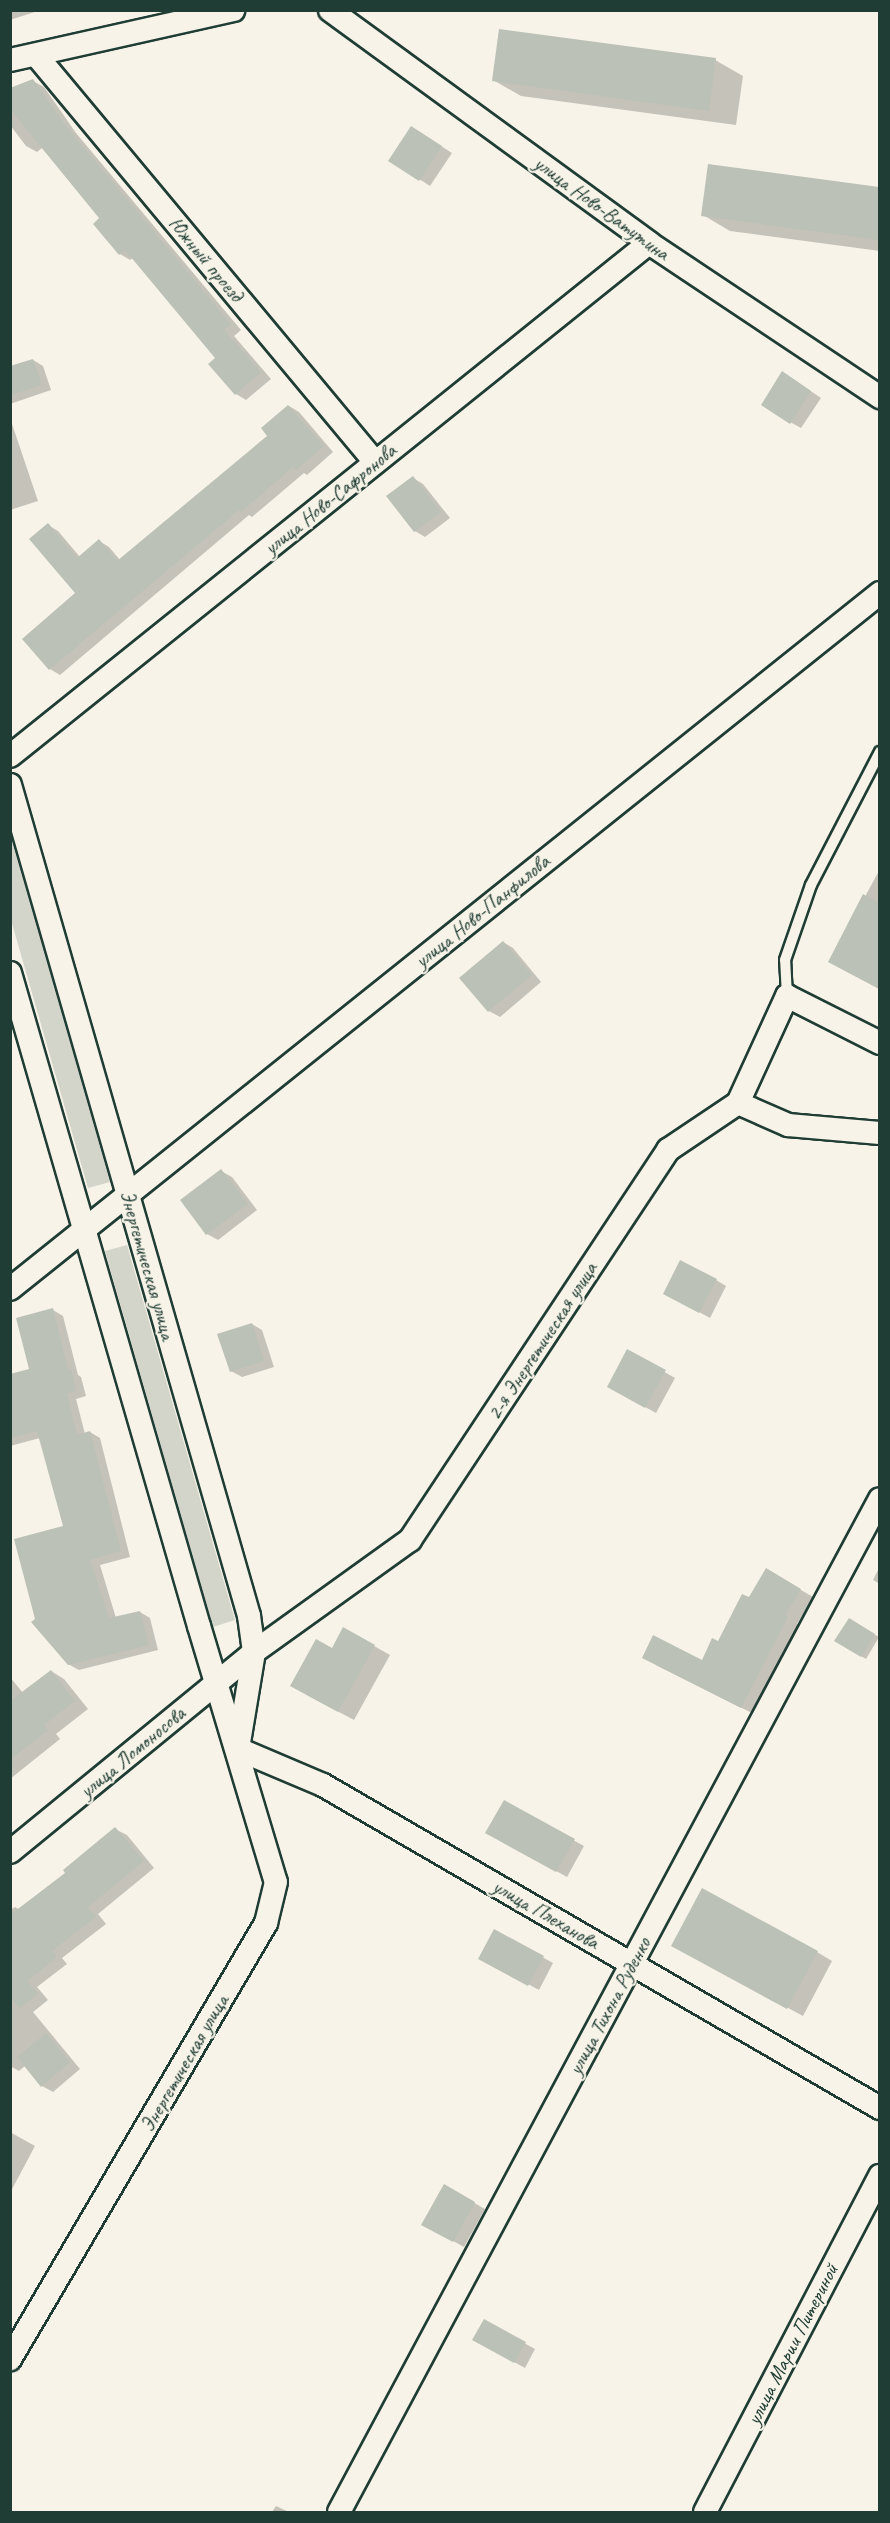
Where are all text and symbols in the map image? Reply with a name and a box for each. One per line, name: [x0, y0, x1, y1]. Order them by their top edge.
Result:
street label: улица Ново-Ватутина: [529, 150, 675, 266]
street label: Южный проезд: [163, 211, 249, 307]
street label: улица Ново-Сафронова: [259, 438, 401, 560]
street label: улица Ново-Панфилова: [409, 849, 555, 973]
street label: Энергетическая улица: [115, 1187, 181, 1343]
street label: 2-я Энергетическая улица: [481, 1257, 603, 1425]
street label: улица Ломоносова: [74, 1701, 190, 1803]
street label: улица Плеханова: [488, 1873, 604, 1955]
street label: улица Тихона Руденко: [562, 1933, 656, 2079]
street label: Энергетическая улица: [134, 1990, 234, 2136]
street label: улица Марии Питериной: [741, 2259, 843, 2429]

